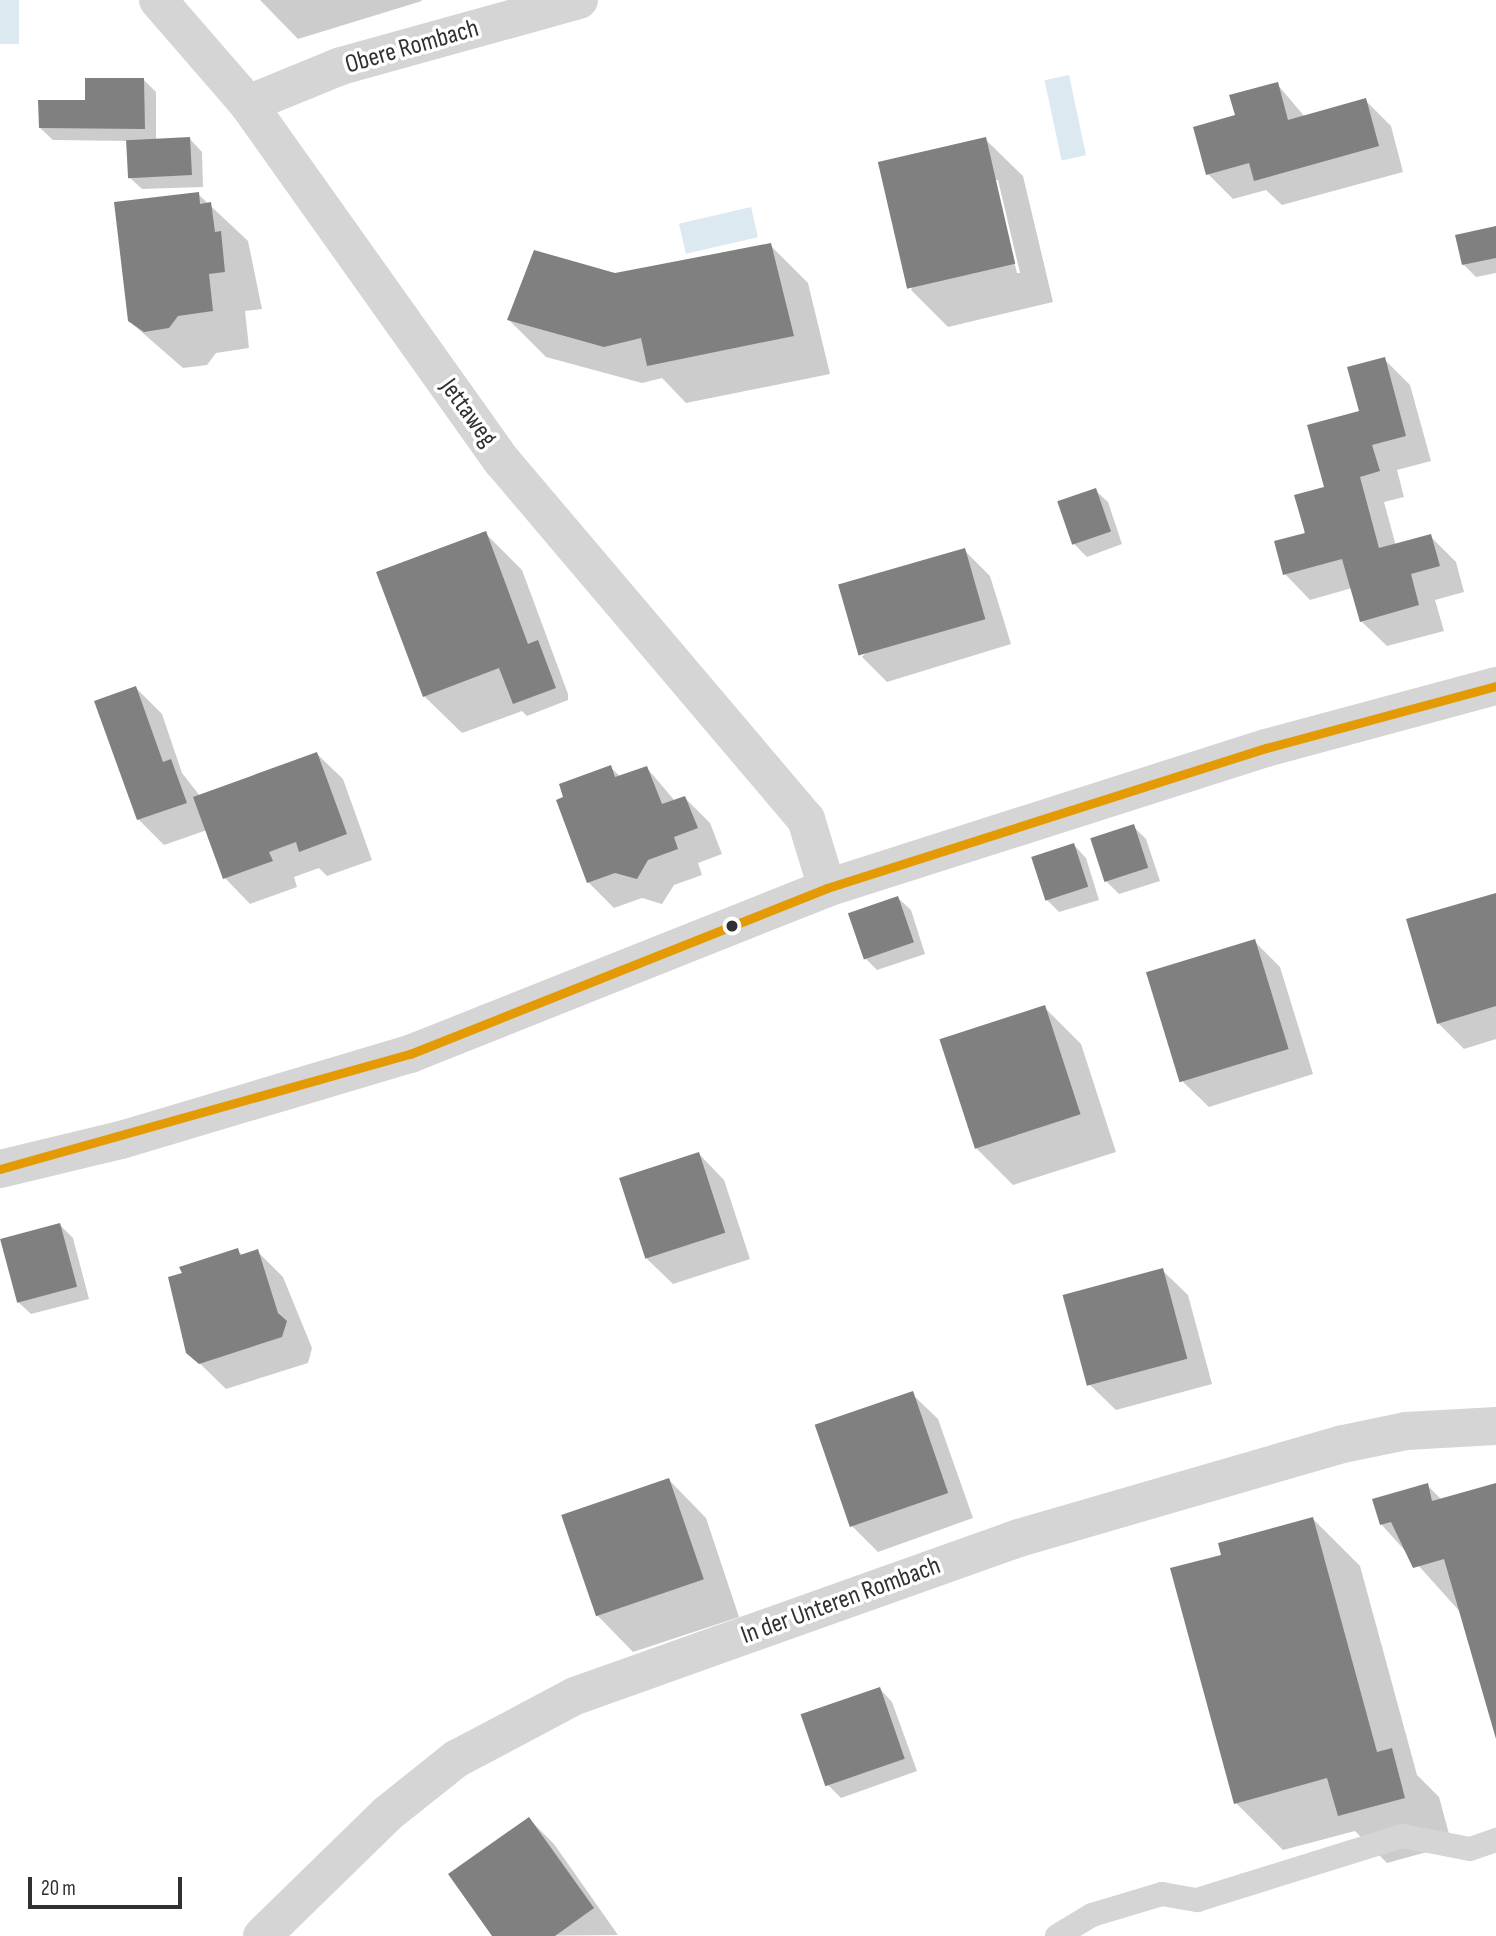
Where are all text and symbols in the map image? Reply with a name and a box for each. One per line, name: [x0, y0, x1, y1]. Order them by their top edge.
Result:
street label: Obere Rombach: [342, 13, 482, 81]
street label: Jettaweg: [433, 373, 503, 453]
unlabelled marker: [725, 919, 739, 933]
street label: In der Unteren Rombach: [737, 1550, 945, 1652]
scale bar: [32, 1862, 186, 1906]
text: 20 m: [41, 1876, 76, 1901]

